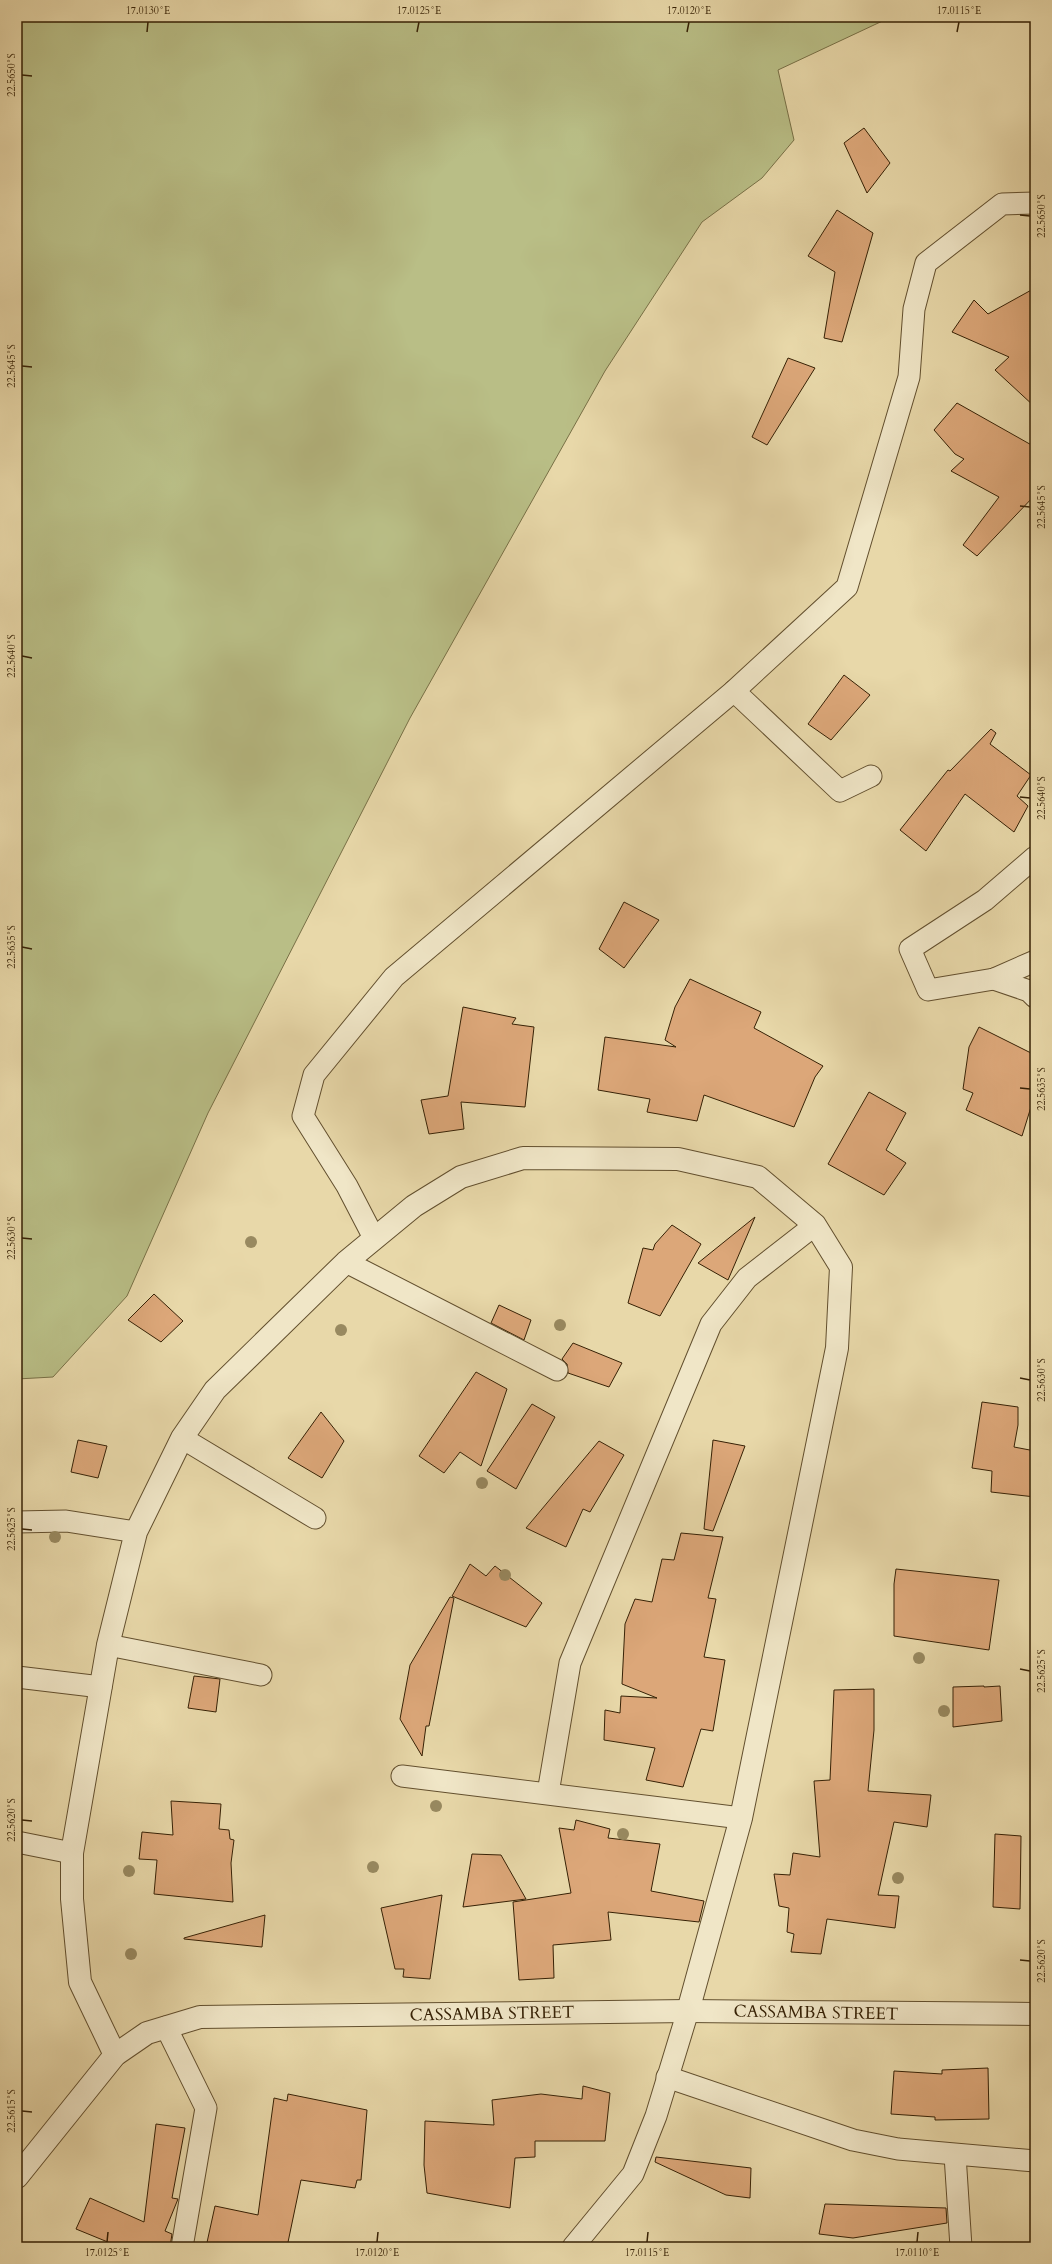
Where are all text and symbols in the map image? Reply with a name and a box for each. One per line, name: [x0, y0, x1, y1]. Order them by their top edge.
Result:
text: 17.0130°E: [126, 4, 170, 18]
text: 17.0125°E: [397, 4, 441, 18]
text: 17.0120°E: [667, 4, 711, 18]
text: 17.0115°E: [937, 4, 981, 18]
text: 22.5650°S: [5, 53, 19, 97]
text: 22.5650°S: [1035, 194, 1049, 238]
text: 22.5645°S: [5, 344, 19, 388]
text: 22.5645°S: [1035, 485, 1049, 529]
text: 22.5640°S: [5, 634, 19, 678]
text: 22.5640°S: [1035, 776, 1049, 820]
text: 22.5635°S: [5, 925, 19, 969]
text: 22.5635°S: [1035, 1067, 1049, 1111]
text: 22.5630°S: [5, 1216, 19, 1260]
text: 22.5630°S: [1035, 1358, 1049, 1402]
text: 22.5625°S: [5, 1507, 19, 1551]
text: 22.5625°S: [1035, 1649, 1049, 1693]
text: 22.5620°S: [5, 1798, 19, 1842]
text: 22.5620°S: [1035, 1939, 1049, 1983]
street label: CASSAMBA STREET: [733, 2000, 899, 2025]
street label: CASSAMBA STREET: [409, 2001, 575, 2026]
text: 22.5615°S: [5, 2089, 19, 2133]
text: 17.0125°E: [85, 2246, 129, 2260]
text: 17.0120°E: [355, 2246, 399, 2260]
text: 17.0115°E: [625, 2246, 669, 2260]
text: 17.0110°E: [895, 2246, 939, 2260]

